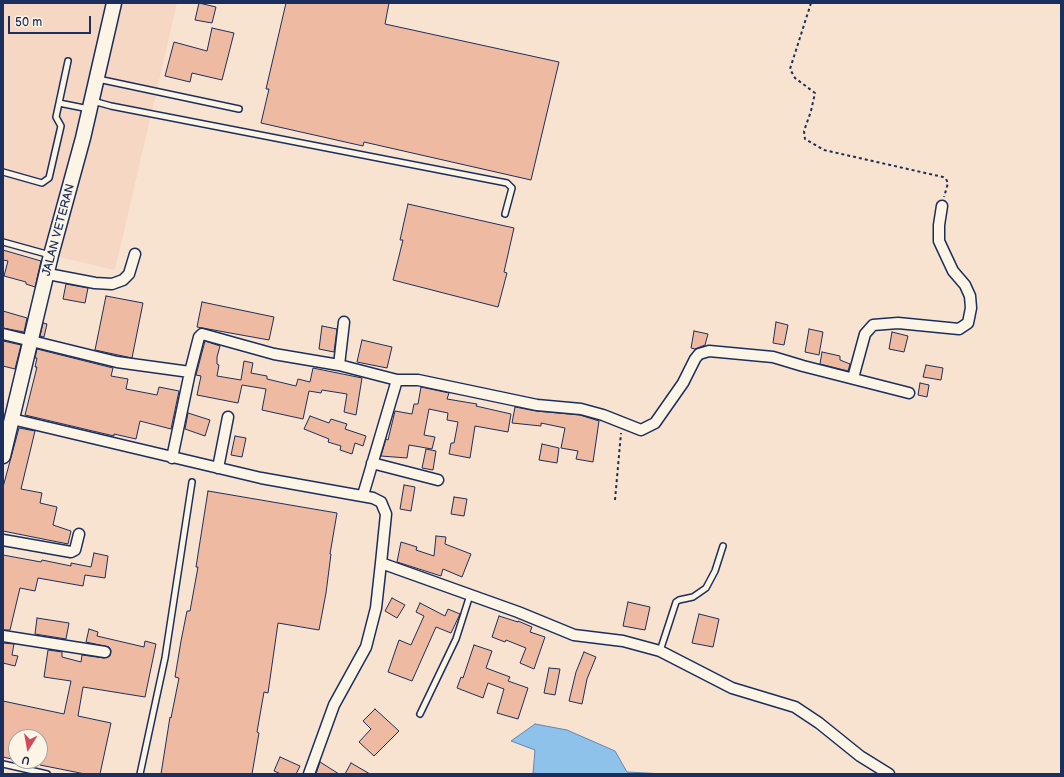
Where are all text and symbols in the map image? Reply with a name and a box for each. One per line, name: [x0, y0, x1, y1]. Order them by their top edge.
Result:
scale bar: [10, 8, 93, 34]
text: 50 m: [15, 15, 42, 30]
street label: JALAN VETERAN: [40, 182, 78, 278]
north arrow: [8, 729, 48, 769]
text: U: [21, 753, 31, 767]

